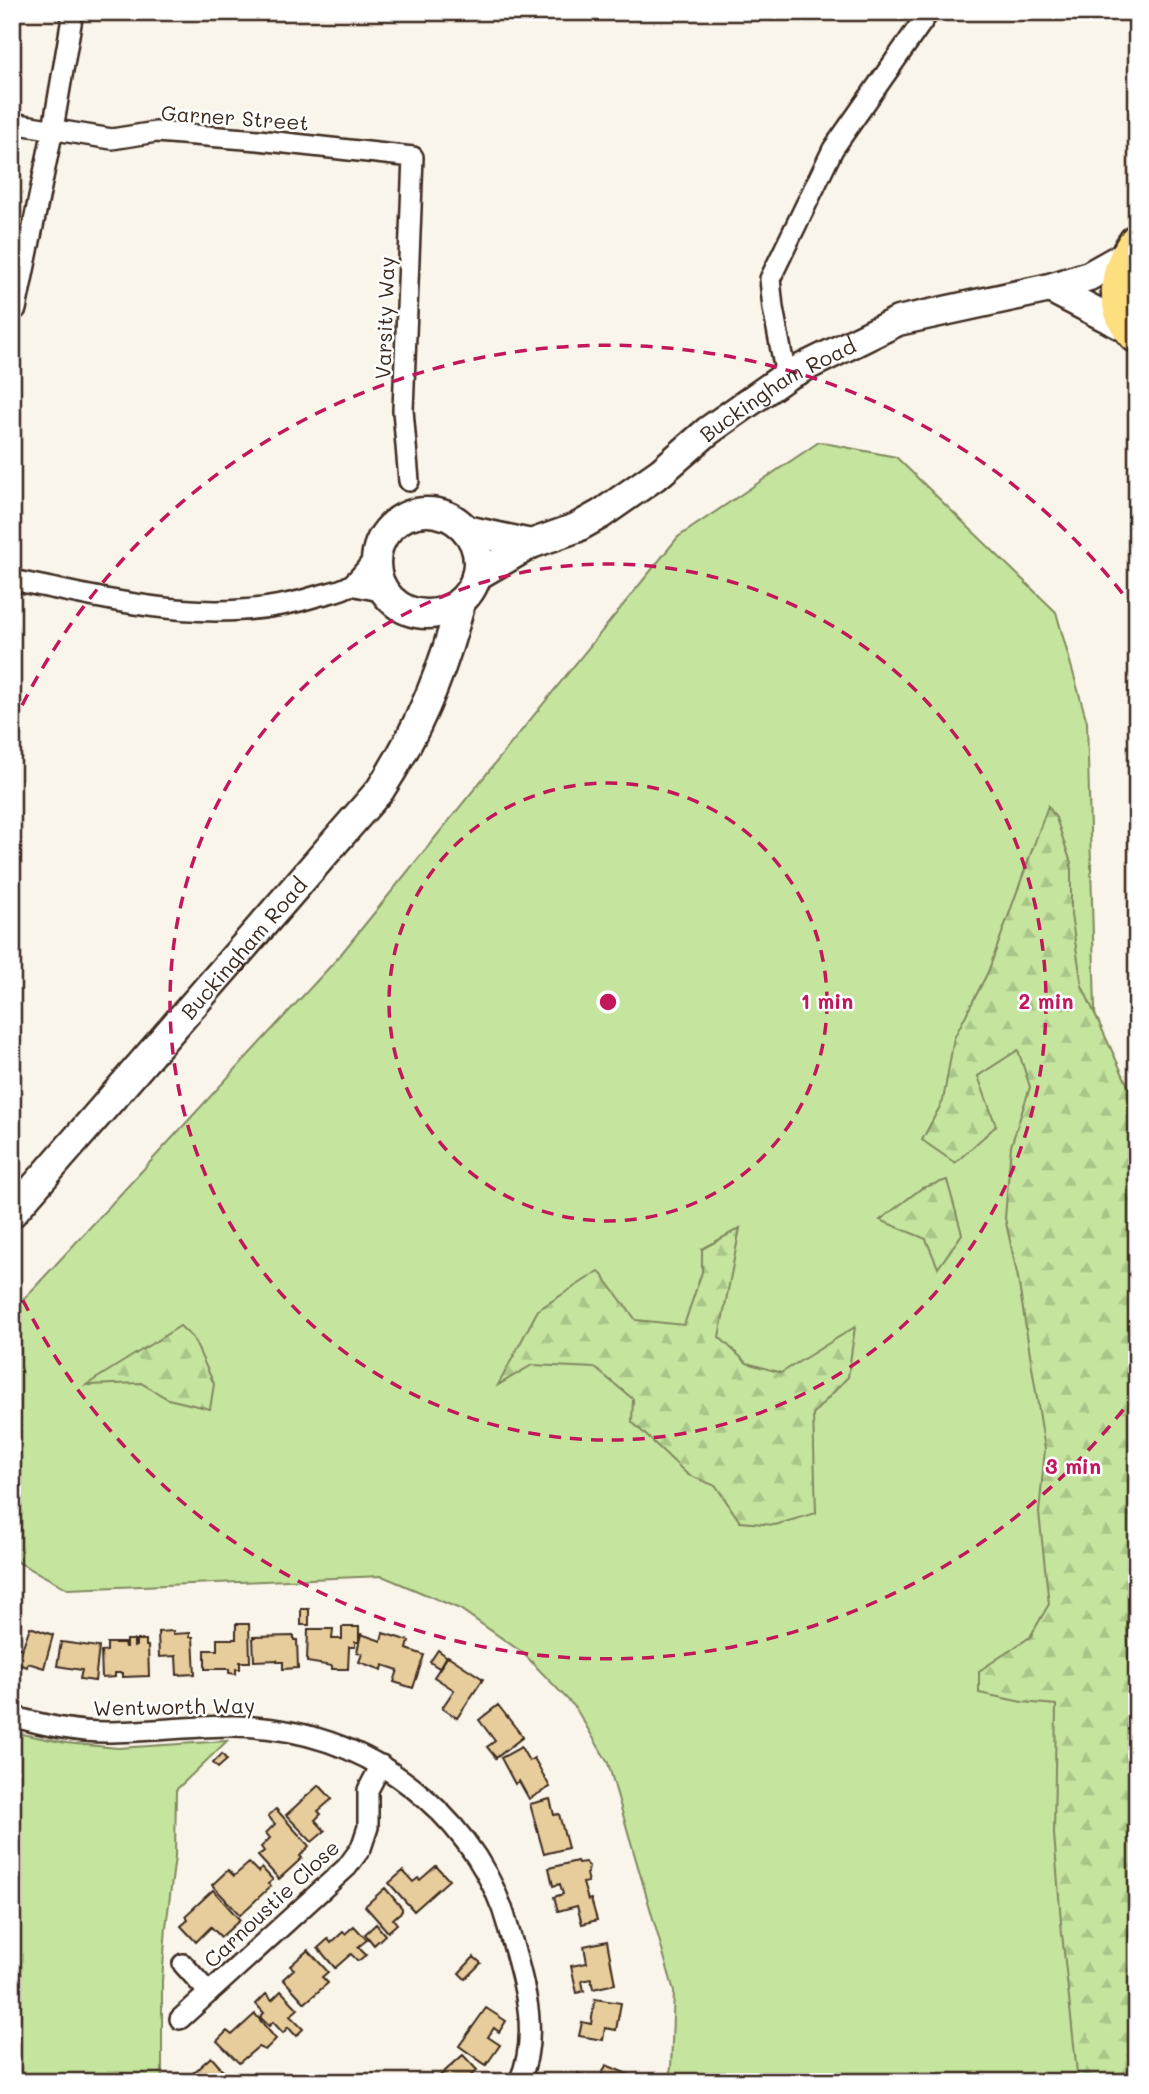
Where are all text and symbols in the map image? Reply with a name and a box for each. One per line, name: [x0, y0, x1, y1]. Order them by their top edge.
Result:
street label: Garner Street: [160, 98, 310, 136]
street label: Varsity Way: [368, 256, 400, 380]
street label: Buckingham Road: [693, 331, 860, 447]
street label: Buckingham Road: [174, 871, 312, 1024]
text: 1 min: [801, 987, 853, 1014]
text: 2 min: [1018, 987, 1074, 1014]
centre of rings: [596, 990, 620, 1014]
text: 3 min: [1045, 1452, 1101, 1479]
street label: Wentworth Way: [93, 1691, 255, 1721]
street label: Carnoustie Close: [198, 1833, 344, 1973]

